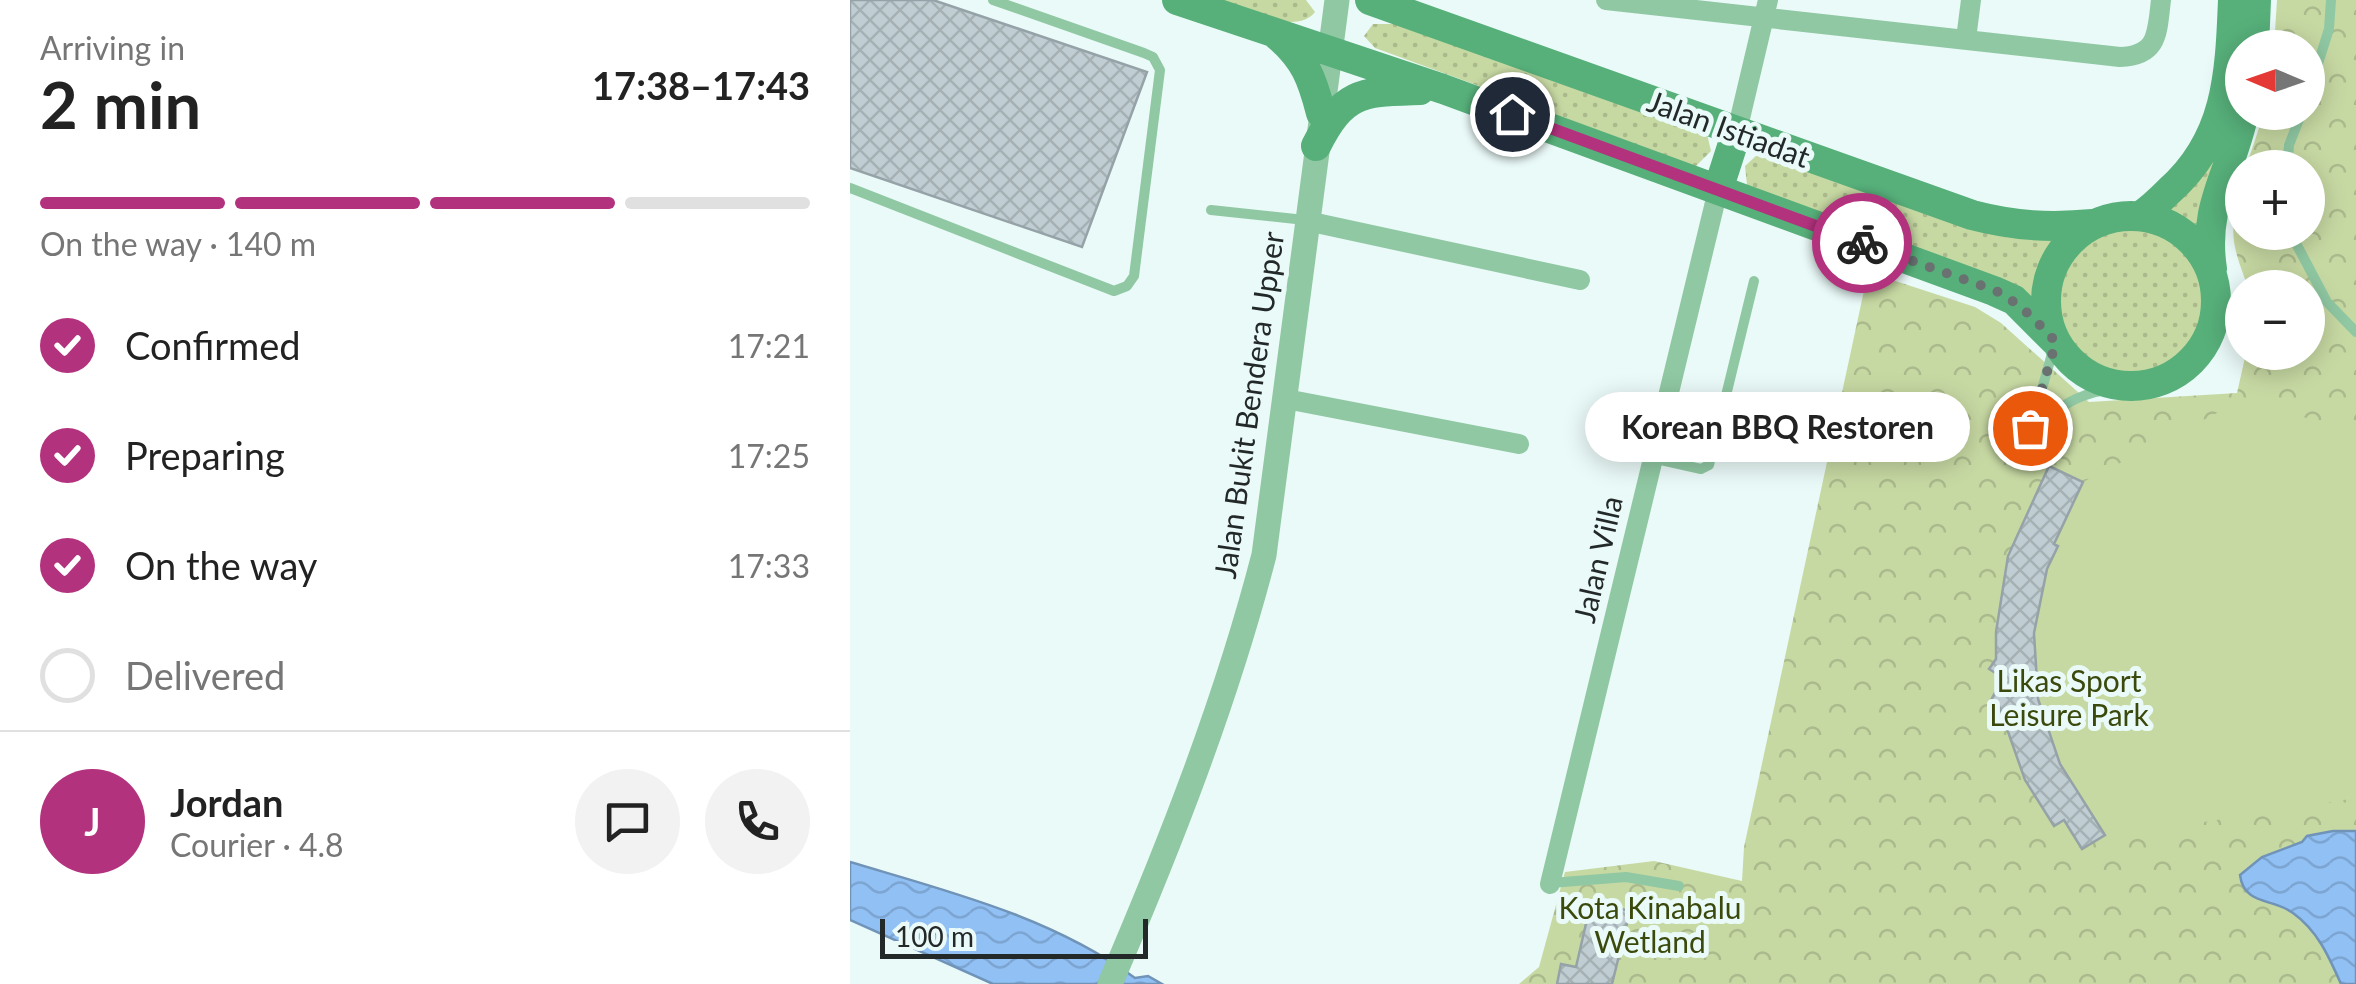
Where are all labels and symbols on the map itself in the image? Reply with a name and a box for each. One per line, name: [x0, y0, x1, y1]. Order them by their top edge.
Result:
north arrow: [2225, 30, 2325, 130]
pin: [1470, 72, 1555, 157]
street label: Jalan Istiadat: [1643, 82, 1815, 174]
courier: [1812, 193, 1912, 293]
street label: Jalan Bukit Bendera Upper: [1206, 229, 1290, 581]
pin: [1988, 386, 2073, 471]
callout: Korean BBQ Restoren: [1585, 393, 1970, 463]
street label: Jalan Villa: [1565, 492, 1629, 626]
park label: Likas Sport Leisure Park: [1989, 662, 2150, 732]
park label: Kota Kinabalu Wetland: [1558, 889, 1742, 959]
scale bar: [880, 914, 1148, 958]

